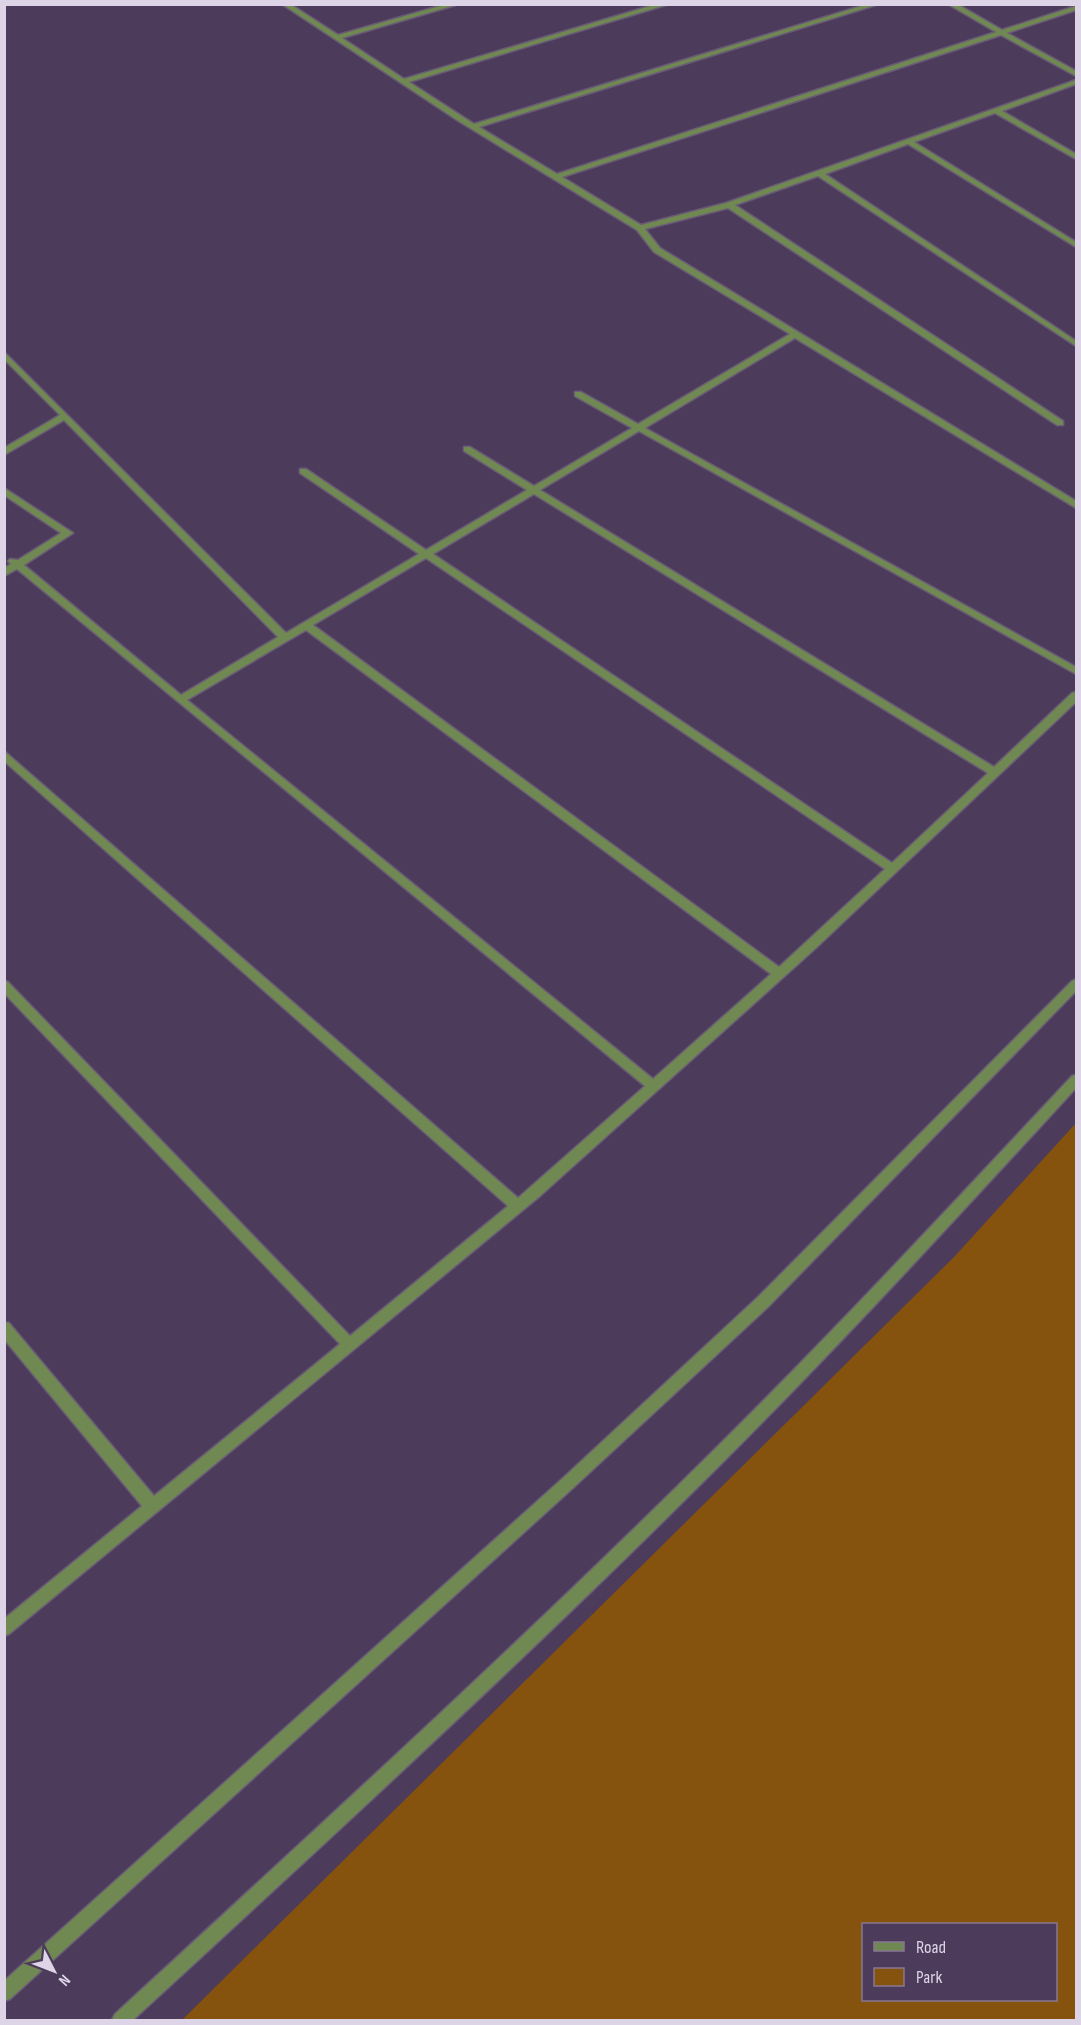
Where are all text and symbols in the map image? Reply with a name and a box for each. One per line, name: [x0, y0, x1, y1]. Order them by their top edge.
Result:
legend: [862, 1923, 1057, 2001]
text: Road: [916, 1937, 946, 1958]
north arrow: [24, 1941, 84, 2001]
text: Park: [916, 1967, 942, 1988]
text: N: [54, 1971, 74, 1990]

